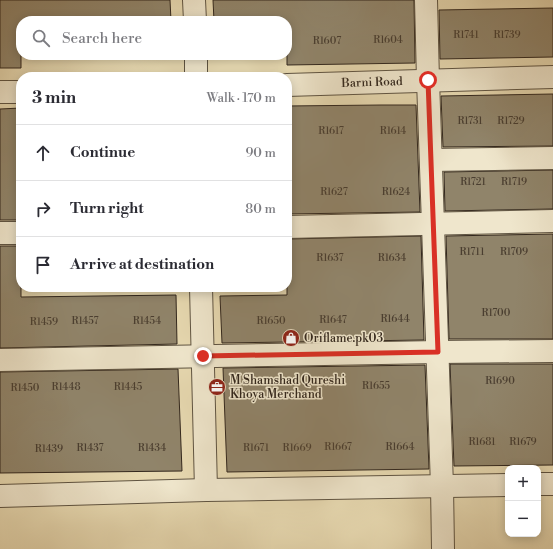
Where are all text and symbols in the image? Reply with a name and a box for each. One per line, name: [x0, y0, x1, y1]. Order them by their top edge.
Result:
search box: [16, 16, 292, 60]
icon: search: [30, 27, 52, 49]
text: Search here: [62, 29, 142, 48]
house number: R1741: [453, 29, 479, 41]
house number: R1739: [493, 29, 521, 41]
house number: R1604: [373, 34, 403, 46]
house number: R1607: [313, 35, 341, 47]
route start: [419, 71, 437, 89]
street label: Barni Road: [340, 74, 403, 91]
text: 3 min: [32, 87, 76, 109]
text: Walk · 170 m: [206, 90, 276, 106]
house number: R1731: [457, 115, 483, 127]
house number: R1729: [497, 115, 525, 127]
house number: R1617: [318, 125, 344, 137]
house number: R1614: [380, 125, 406, 137]
icon: ahead: [32, 142, 54, 164]
text: Continue: [70, 143, 135, 162]
text: 90 m: [245, 145, 276, 161]
house number: R1721: [460, 176, 487, 188]
house number: R1719: [501, 176, 527, 188]
house number: R1627: [320, 186, 348, 198]
house number: R1624: [382, 186, 410, 198]
icon: right: [32, 198, 54, 220]
text: Turn right: [70, 199, 144, 218]
text: 80 m: [245, 201, 276, 217]
house number: R1711: [459, 246, 485, 258]
house number: R1709: [500, 246, 528, 258]
house number: R1637: [316, 252, 344, 264]
house number: R1634: [378, 252, 406, 264]
icon: arrive: [32, 254, 54, 276]
text: Arrive at destination: [70, 255, 214, 274]
house number: R1700: [482, 307, 511, 319]
house number: R1644: [380, 313, 410, 325]
house number: R1647: [319, 314, 347, 326]
house number: R1457: [72, 315, 98, 327]
house number: R1454: [133, 315, 161, 327]
house number: R1650: [256, 315, 286, 327]
house number: R1459: [30, 316, 58, 328]
shop icon: Oriflame.pk03: [281, 328, 301, 348]
place label: Oriflame.pk03: [304, 331, 383, 346]
route end: [194, 347, 212, 365]
place label: M Shamshad Qureshi Khoya Merchand: [230, 373, 345, 402]
house number: R1690: [485, 375, 515, 387]
office icon: M Shamshad Qureshi Khoya Merchand: [207, 377, 227, 397]
house number: R1655: [362, 380, 390, 392]
house number: R1448: [51, 381, 81, 393]
house number: R1445: [114, 381, 143, 393]
house number: R1450: [11, 382, 40, 394]
house number: R1681: [468, 436, 496, 448]
house number: R1679: [509, 436, 537, 448]
house number: R1667: [324, 441, 352, 453]
house number: R1664: [385, 441, 415, 453]
house number: R1437: [76, 442, 104, 454]
house number: R1434: [138, 442, 166, 454]
house number: R1671: [243, 442, 270, 454]
house number: R1669: [282, 442, 312, 454]
house number: R1439: [35, 443, 63, 455]
map controls: [505, 465, 541, 537]
button: +: [505, 465, 541, 501]
button: −: [505, 501, 541, 537]

